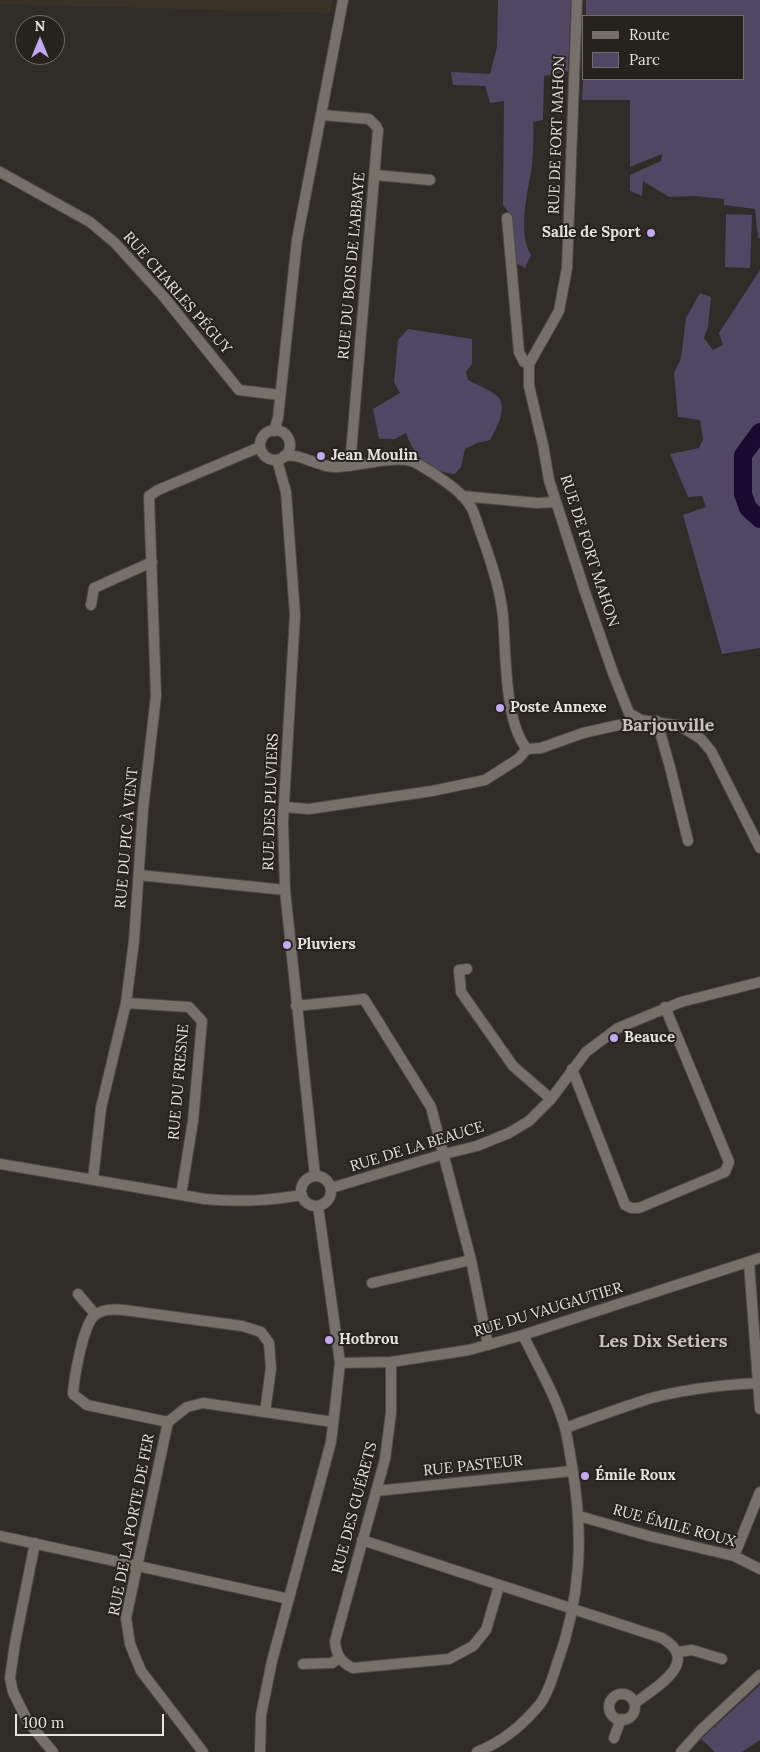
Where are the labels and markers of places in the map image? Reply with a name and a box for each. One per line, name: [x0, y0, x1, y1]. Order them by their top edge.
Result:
place label: Salle de Sport: [542, 224, 641, 242]
marker: Salle de Sport: [645, 227, 657, 239]
place label: Jean Moulin: [331, 447, 418, 465]
marker: Jean Moulin: [315, 450, 327, 462]
place label: Poste Annexe: [510, 699, 607, 717]
marker: Poste Annexe: [494, 702, 506, 714]
place label: Pluviers: [297, 936, 356, 954]
marker: Pluviers: [281, 939, 293, 951]
place label: Beauce: [624, 1029, 675, 1047]
marker: Beauce: [608, 1032, 620, 1044]
place label: Hotbrou: [339, 1331, 399, 1349]
marker: Hotbrou: [323, 1334, 335, 1346]
place label: Émile Roux: [595, 1467, 676, 1485]
marker: Émile Roux: [579, 1470, 591, 1482]

